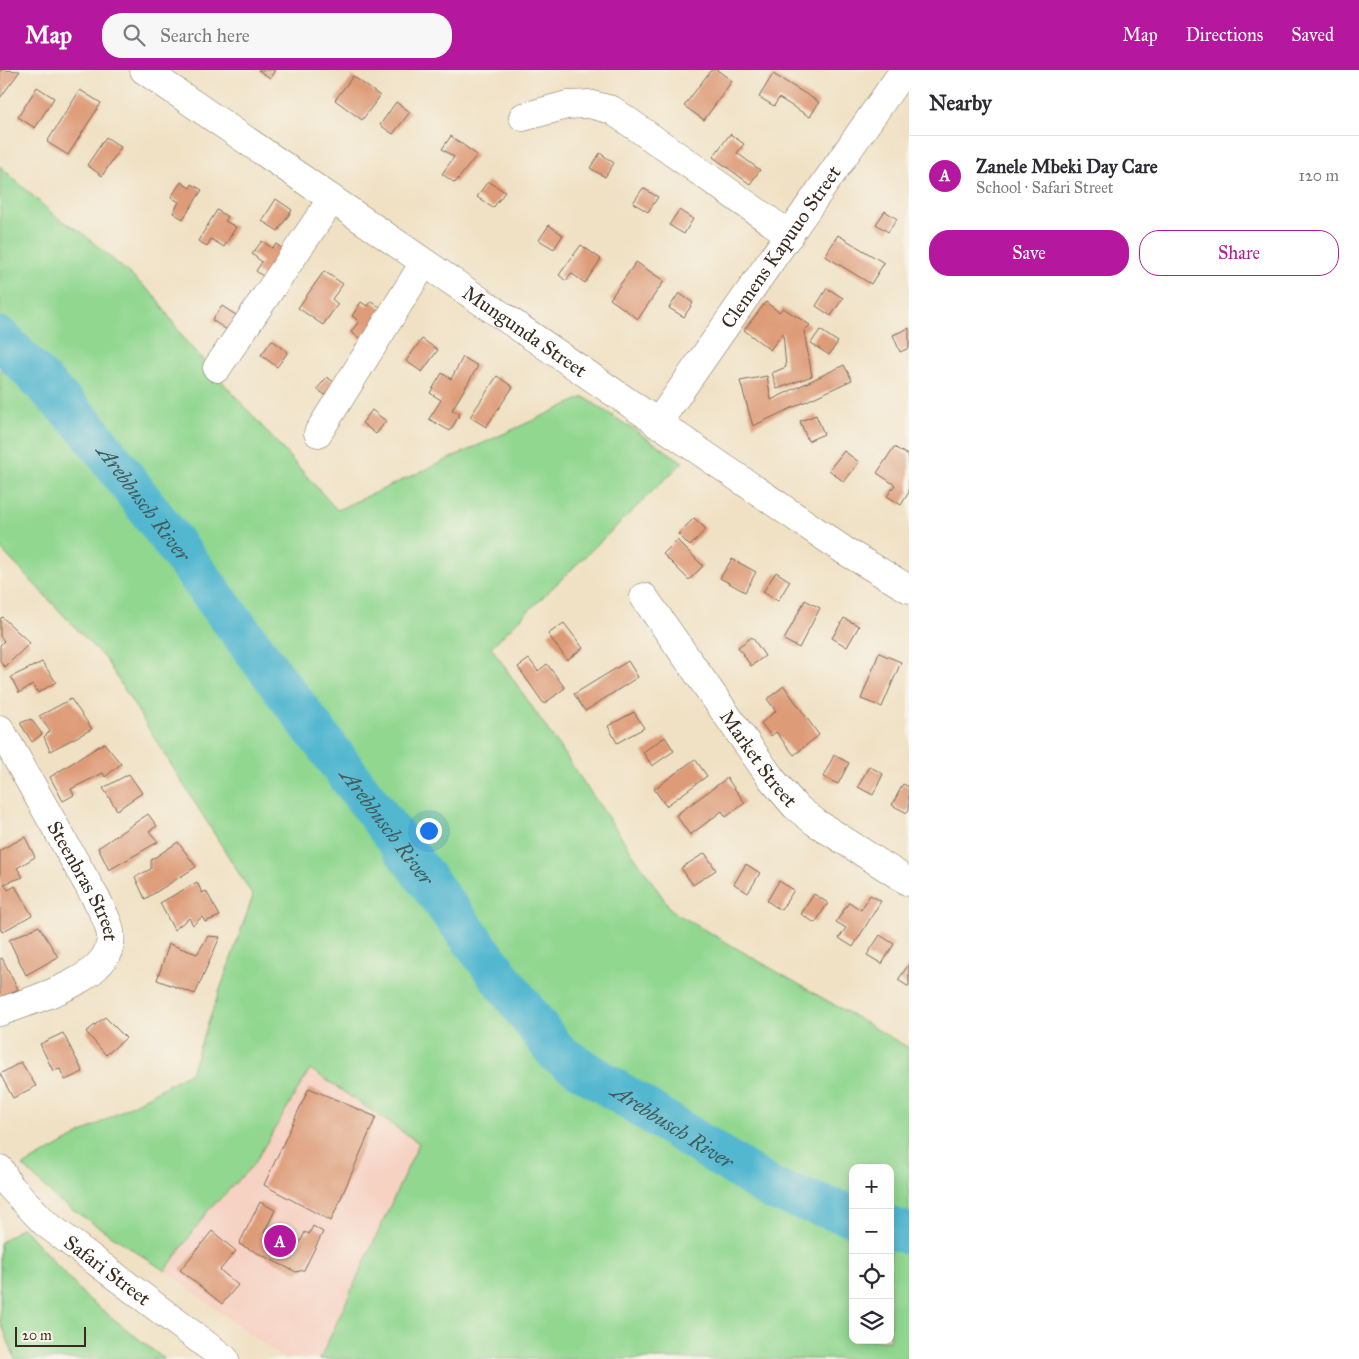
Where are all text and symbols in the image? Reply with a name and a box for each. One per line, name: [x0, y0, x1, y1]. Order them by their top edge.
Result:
search box: [102, 13, 452, 58]
text: Map: [25, 20, 72, 50]
icon: search: [120, 21, 148, 49]
text: Search here: [160, 24, 250, 47]
text: Map: [1122, 24, 1158, 46]
text: Directions: [1186, 24, 1263, 46]
text: Saved: [1291, 24, 1334, 46]
text: Nearby: [929, 90, 992, 116]
text: Zanele Mbeki Day Care: [976, 155, 1158, 178]
street label: Clemens Kapuuo Street: [716, 161, 846, 333]
text: A: [940, 166, 950, 185]
text: 120 m: [1299, 166, 1339, 185]
text: School · Safari Street: [976, 178, 1114, 197]
button: Save: [929, 230, 1129, 276]
button: Share: [1139, 230, 1339, 276]
street label: Mungunda Street: [458, 280, 592, 382]
water label: Arebbusch River: [90, 438, 197, 568]
street label: Market Street: [715, 705, 803, 812]
water label: Arebbusch River: [333, 761, 440, 891]
street label: Steenbras Street: [42, 817, 123, 941]
your location: [416, 818, 442, 844]
water label: Arebbusch River: [605, 1077, 740, 1175]
map controls: [849, 1164, 894, 1344]
button: +: [849, 1164, 894, 1209]
button: −: [849, 1209, 894, 1254]
pin: A: [264, 1222, 296, 1260]
street label: Safari Street: [59, 1230, 155, 1311]
button: locate: [849, 1254, 894, 1299]
button: layers: [849, 1299, 894, 1344]
scale bar: [15, 1324, 86, 1347]
text: 20 m: [22, 1327, 52, 1344]

